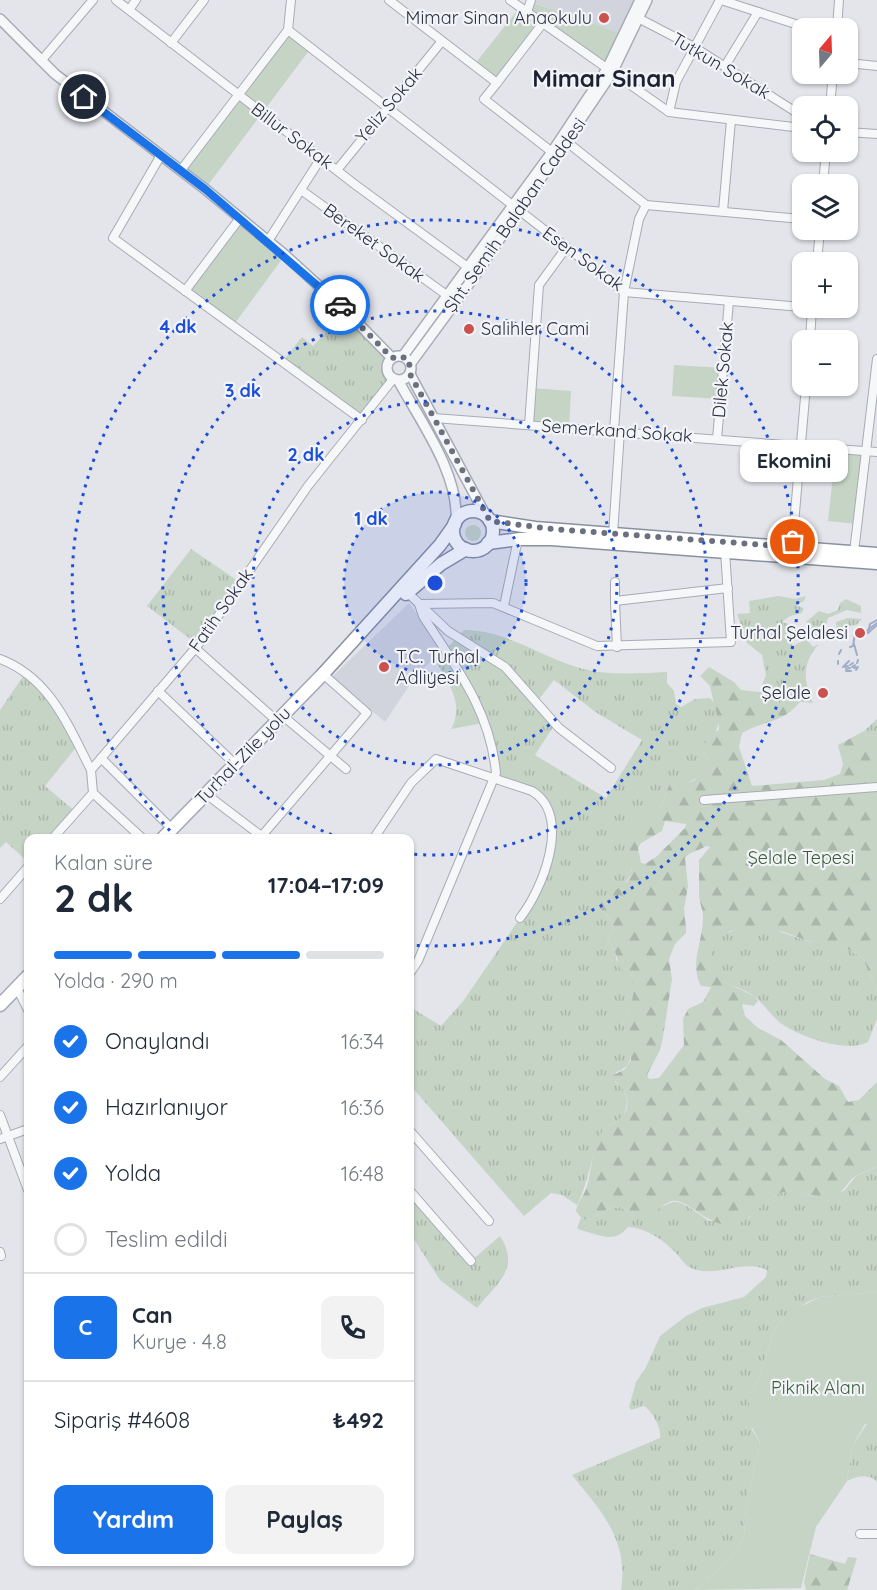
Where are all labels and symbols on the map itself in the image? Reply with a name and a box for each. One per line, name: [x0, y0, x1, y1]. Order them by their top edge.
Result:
place label: Mimar Sinan Anaokulu: [406, 6, 592, 29]
marker: Mimar Sinan Anaokulu: [597, 11, 611, 25]
north arrow: [792, 18, 858, 84]
street label: Tutkun Sokak: [668, 27, 775, 104]
street label: Yeliz Sokak: [350, 62, 427, 147]
district label: Mimar Sinan: [532, 63, 676, 93]
pin: [58, 71, 109, 122]
street label: Billur Sokak: [247, 97, 338, 174]
street label: Şht. Semih Balaban Caddesi: [439, 113, 591, 316]
street label: Bereket Sokak: [319, 198, 430, 287]
street label: Esen Sokak: [538, 221, 629, 296]
courier: [310, 275, 370, 335]
text: 4 dk: [159, 315, 197, 338]
place label: Salihler Cami: [481, 317, 589, 340]
street label: Dilek Sokak: [707, 321, 738, 419]
marker: Salihler Cami: [462, 322, 476, 336]
text: 3 dk: [225, 379, 261, 402]
street label: Semerkand Sokak: [541, 414, 693, 447]
callout: Ekomini: [739, 440, 847, 482]
text: 2 dk: [288, 443, 324, 466]
text: 1 dk: [354, 507, 388, 530]
pin: [767, 516, 818, 567]
street label: Fatih Sokak: [183, 563, 258, 656]
centre of rings: [425, 573, 445, 593]
place label: Turhal Şelalesi: [730, 621, 848, 644]
marker: Turhal Şelalesi: [853, 626, 867, 640]
place label: T.C. Turhal Adliyesi: [396, 645, 479, 689]
marker: T.C. Turhal Adliyesi: [377, 660, 391, 674]
place label: Şelale: [762, 681, 811, 704]
marker: Şelale: [816, 686, 830, 700]
street label: Turhal-Zile yolu: [190, 702, 295, 810]
park label: Şelale Tepesi: [748, 846, 854, 869]
park label: Piknik Alanı: [771, 1376, 865, 1399]

